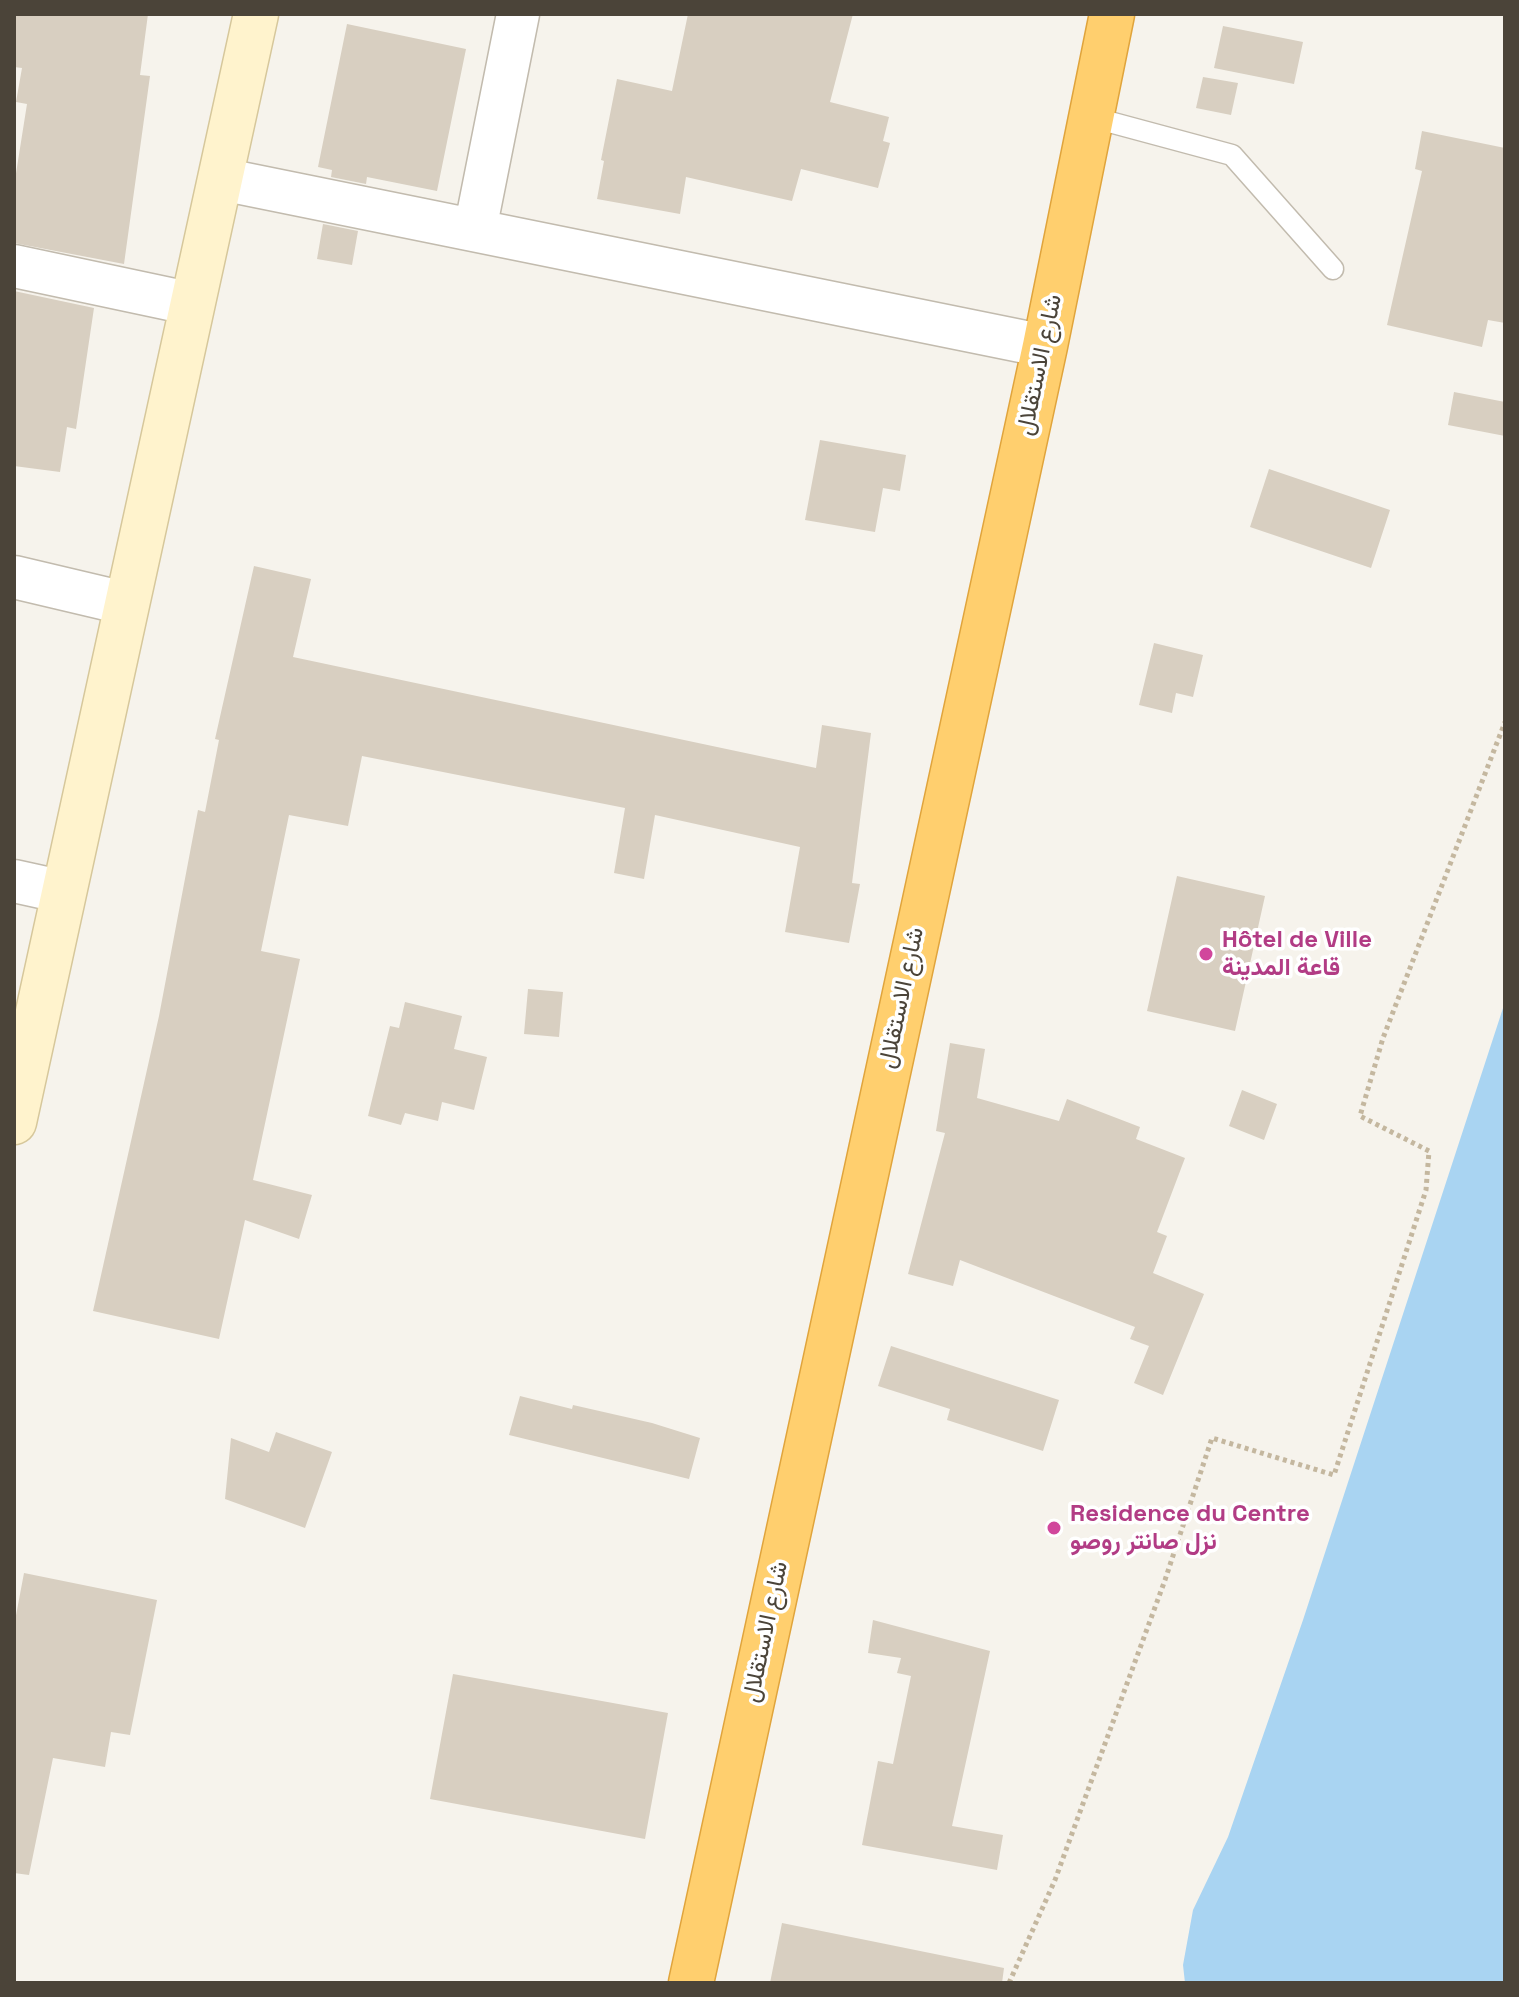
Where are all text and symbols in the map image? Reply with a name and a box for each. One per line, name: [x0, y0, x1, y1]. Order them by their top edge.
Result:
street label: شارع الاستقلال: [1011, 292, 1069, 438]
street label: شارع الاستقلال: [873, 925, 931, 1071]
place label: Hôtel de Ville قاعة المدينة: [1222, 926, 1372, 982]
marker: Hôtel de Ville قاعة المدينة: [1197, 945, 1215, 963]
place label: Residence du Centre نزل صانتر روصو: [1070, 1500, 1310, 1556]
marker: Residence du Centre نزل صانتر روصو: [1045, 1519, 1063, 1537]
street label: شارع الاستقلال: [737, 1559, 795, 1705]

